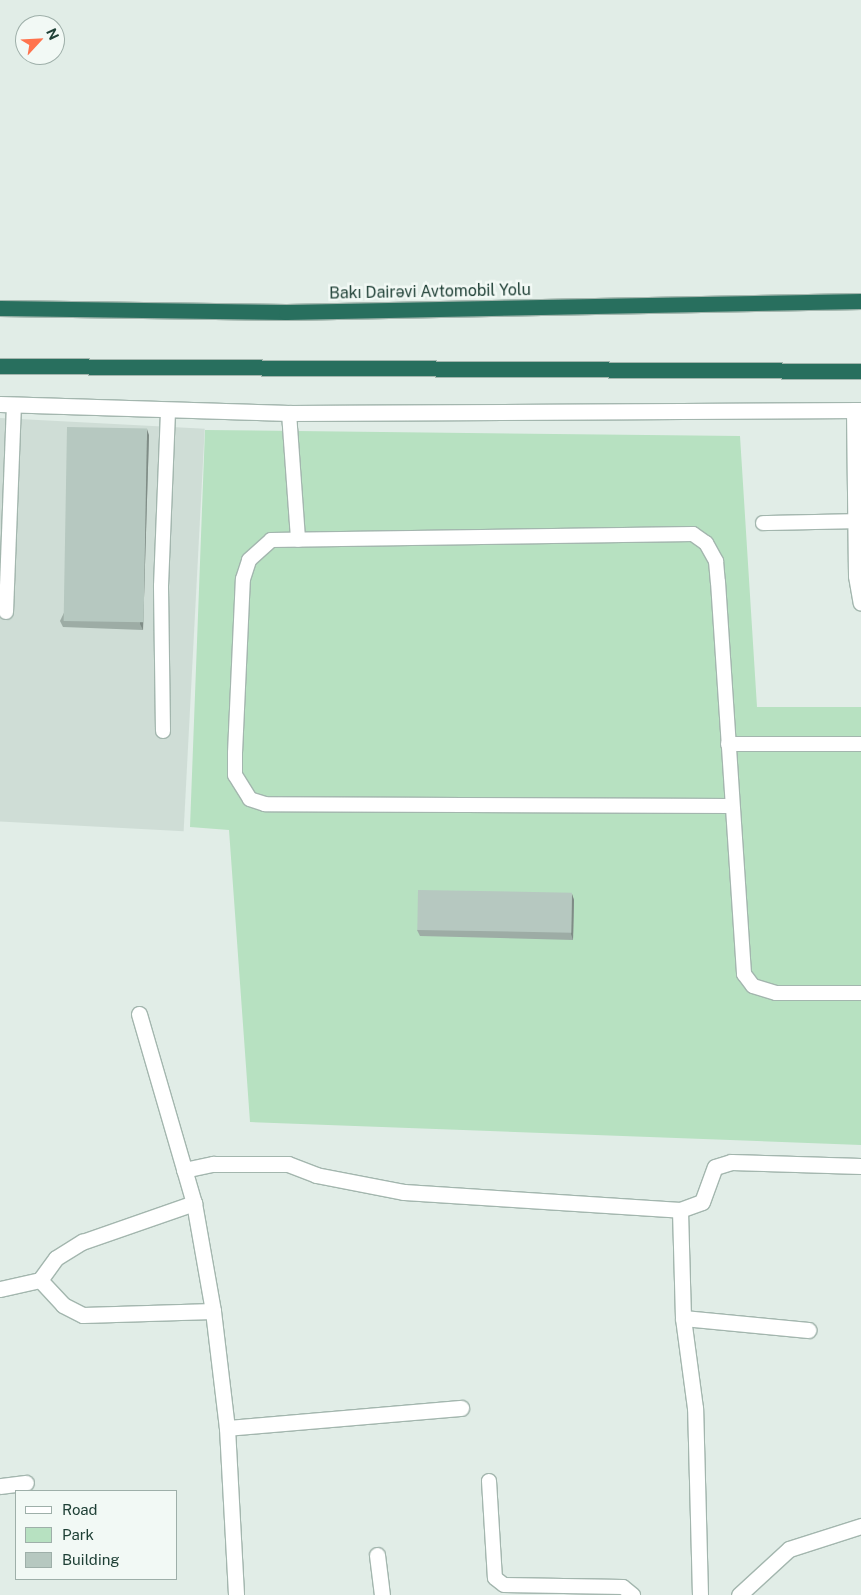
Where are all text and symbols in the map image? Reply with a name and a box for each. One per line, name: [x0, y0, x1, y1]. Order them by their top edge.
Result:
north arrow: [15, 15, 65, 65]
text: N: [43, 26, 62, 42]
street label: Bakı Dairəvi Avtomobil Yolu: [329, 281, 531, 303]
legend: [15, 1490, 178, 1580]
text: Road: [62, 1501, 98, 1518]
text: Park: [62, 1526, 94, 1543]
text: Building: [62, 1551, 120, 1568]

